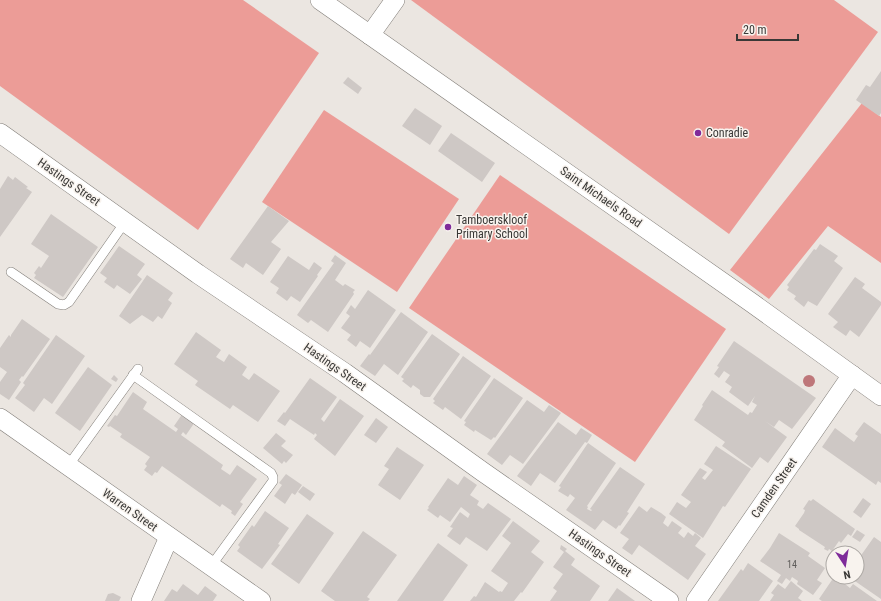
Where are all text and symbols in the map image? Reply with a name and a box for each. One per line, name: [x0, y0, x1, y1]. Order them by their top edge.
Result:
scale bar: [737, 16, 798, 42]
text: 20 m: [743, 23, 767, 37]
place label: Conradie: [706, 126, 749, 140]
marker: Conradie: [693, 128, 703, 138]
street label: Hastings Street: [35, 155, 103, 209]
street label: Saint Michaels Road: [557, 164, 645, 230]
place label: Tamboerskloof Primary School: [456, 213, 528, 241]
marker: Tamboerskloof Primary School: [443, 222, 453, 232]
street label: Hastings Street: [301, 340, 369, 394]
street label: Camden Street: [748, 455, 800, 521]
street label: Warren Street: [100, 486, 161, 534]
street label: Hastings Street: [566, 526, 634, 580]
north arrow: [825, 545, 865, 585]
house number: 14: [787, 559, 797, 570]
text: N: [842, 567, 852, 581]

